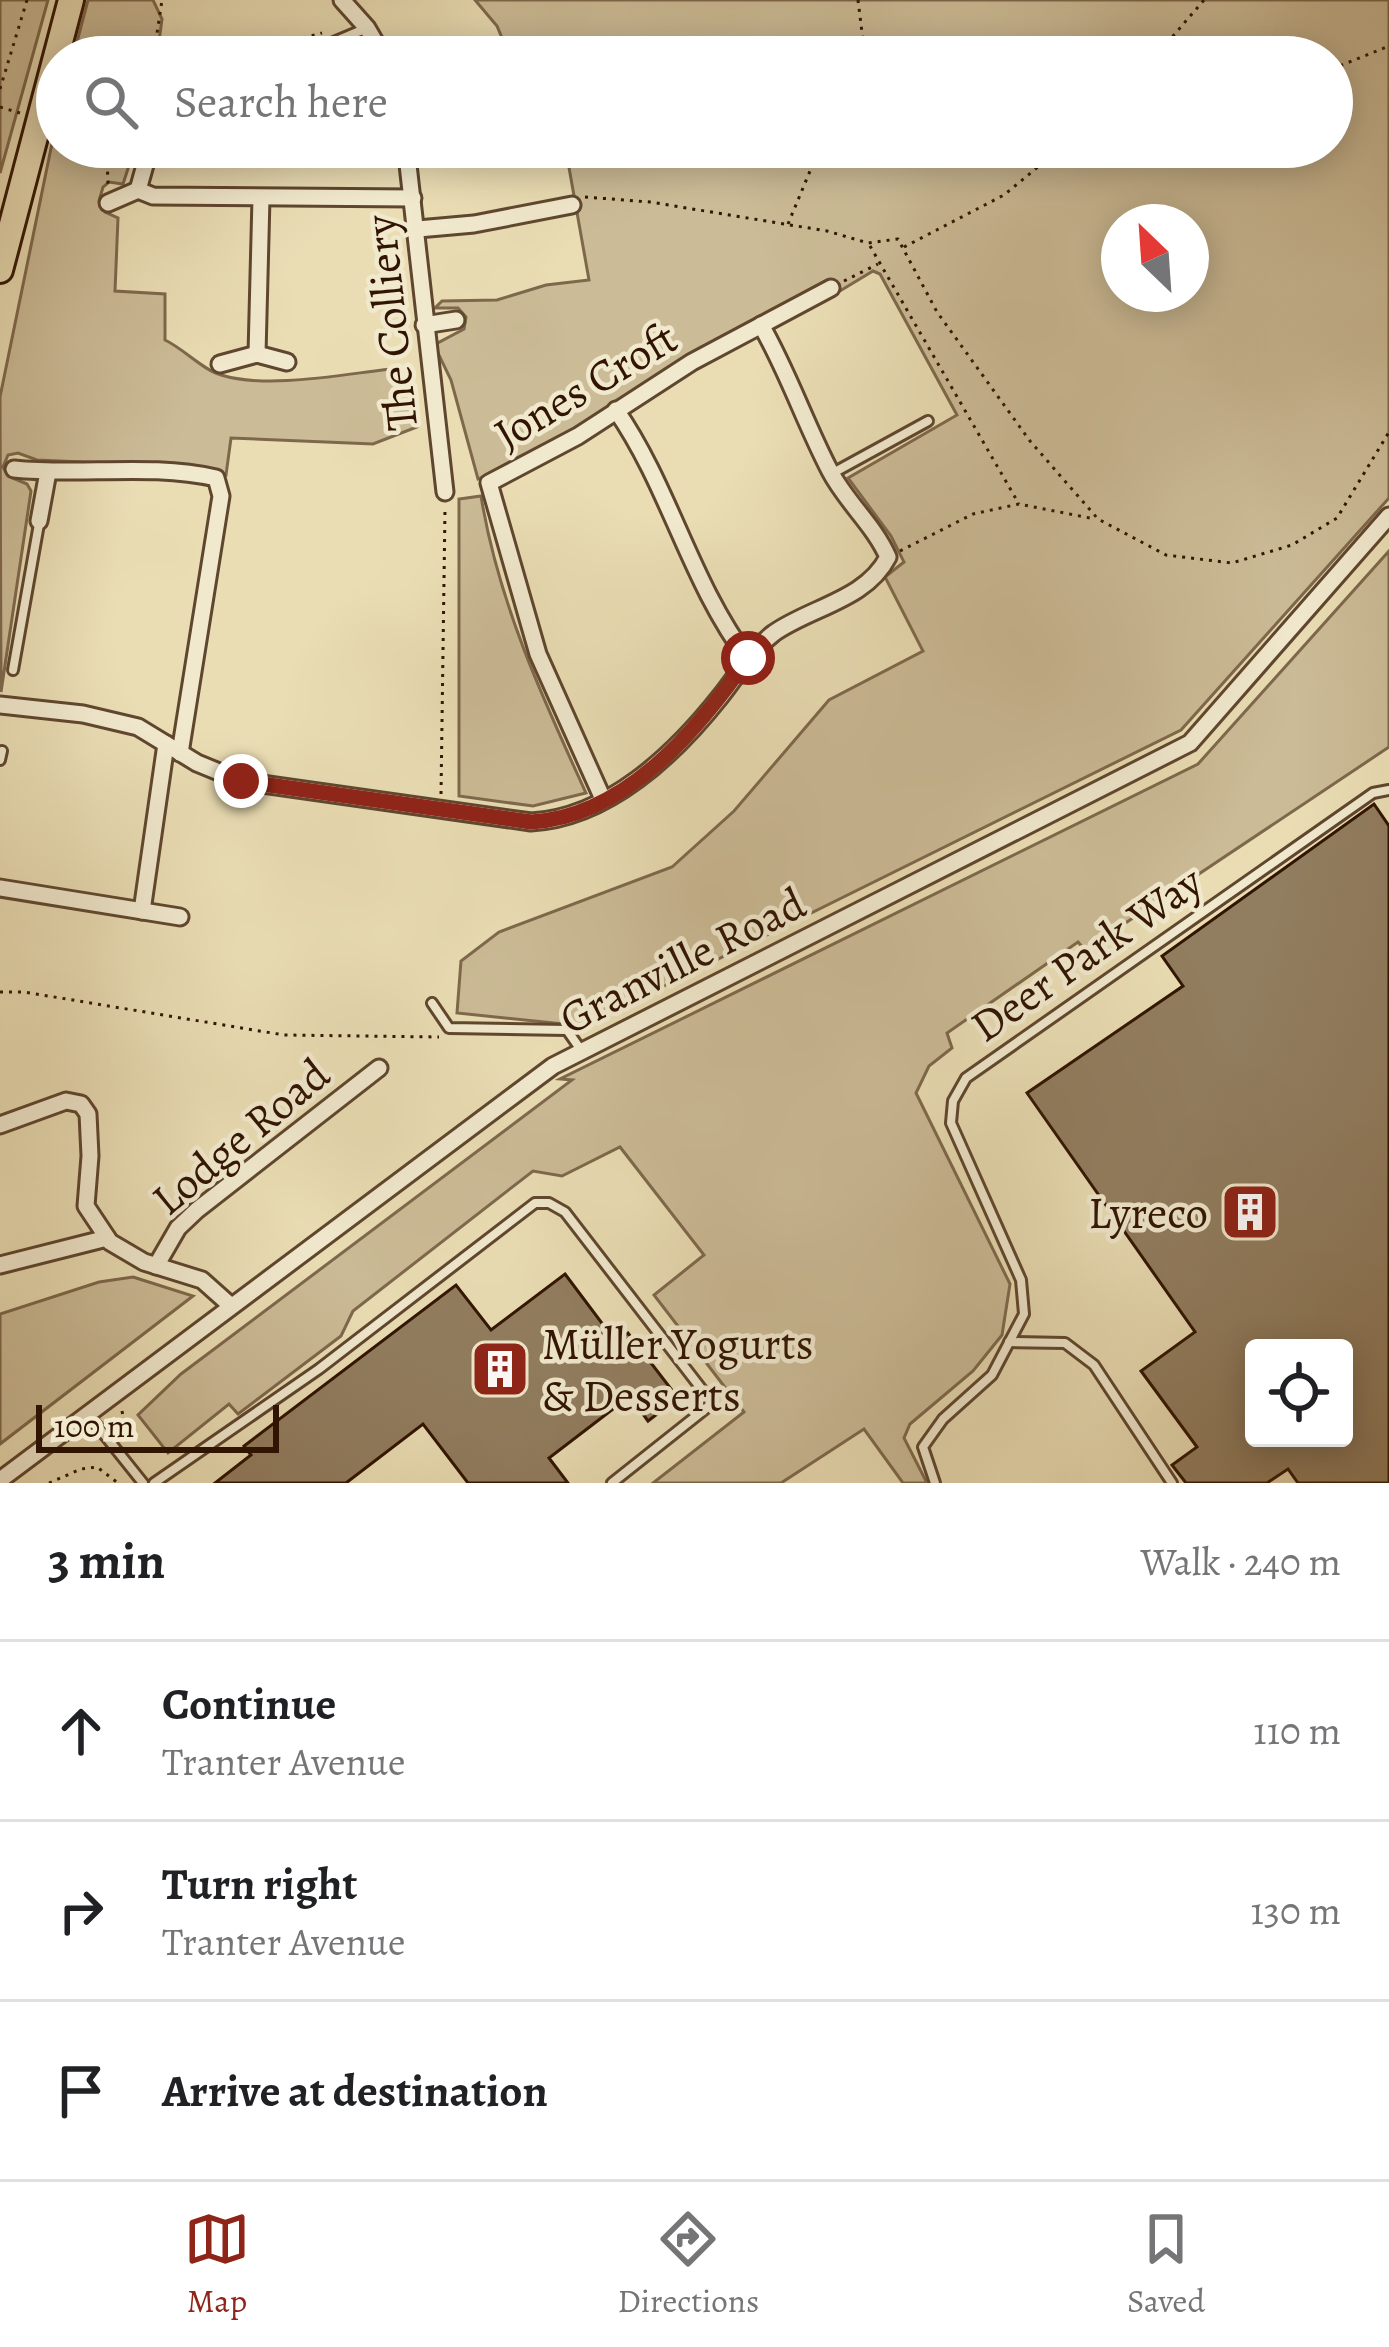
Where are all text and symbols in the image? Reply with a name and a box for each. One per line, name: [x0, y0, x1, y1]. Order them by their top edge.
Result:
search box: [36, 36, 1353, 168]
icon: search: [78, 69, 144, 135]
text: Search here: [174, 71, 388, 133]
north arrow: [1101, 204, 1209, 312]
street label: The Colliery: [349, 211, 433, 434]
street label: Jones Croft: [483, 307, 689, 465]
route start: [721, 631, 775, 685]
route end: [214, 754, 268, 808]
street label: Deer Park Way: [958, 850, 1216, 1057]
street label: Granville Road: [549, 872, 817, 1049]
street label: Lodge Road: [138, 1043, 343, 1230]
building icon: Lyreco: [1219, 1181, 1281, 1243]
place label: Lyreco: [1088, 1182, 1208, 1244]
place label: Müller Yogurts & Desserts: [542, 1313, 814, 1427]
building icon: Müller Yogurts & Desserts: [469, 1338, 531, 1400]
map controls: [1245, 1339, 1353, 1447]
button: locate: [1245, 1339, 1353, 1447]
scale bar: [36, 1399, 279, 1452]
text: 100 m: [54, 1403, 134, 1448]
text: 3 min: [48, 1526, 165, 1596]
text: Walk · 240 m: [1140, 1535, 1341, 1588]
text: Continue: [162, 1673, 336, 1735]
icon: ahead: [48, 1698, 114, 1764]
text: 110 m: [1253, 1704, 1341, 1757]
text: Tranter Avenue: [162, 1735, 405, 1788]
text: Turn right: [162, 1853, 357, 1915]
icon: right: [48, 1878, 114, 1944]
text: 130 m: [1250, 1884, 1341, 1937]
text: Tranter Avenue: [162, 1915, 405, 1968]
icon: arrive: [48, 2058, 114, 2124]
text: Arrive at destination: [162, 2060, 548, 2122]
tab: Map: [184, 2206, 250, 2323]
tab: Directions: [618, 2206, 759, 2323]
tab: Saved: [1127, 2206, 1205, 2323]

